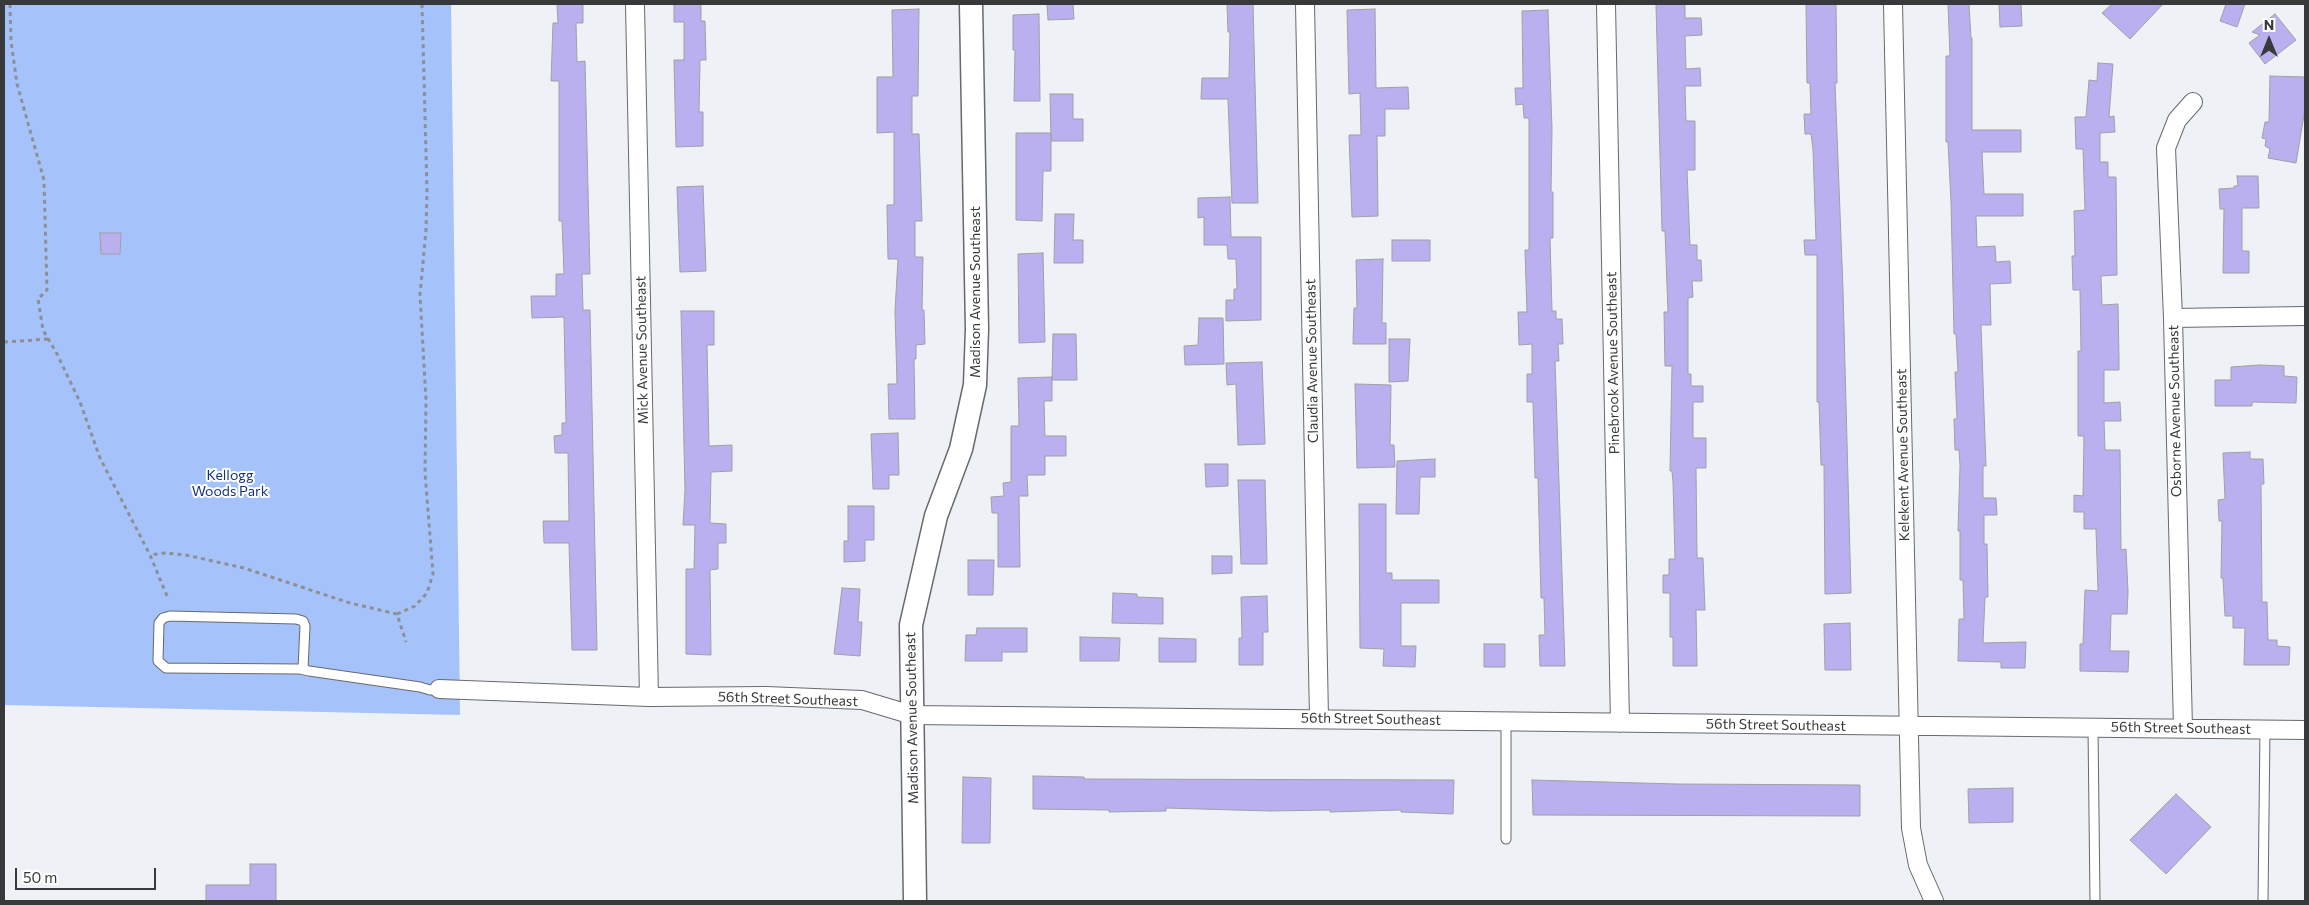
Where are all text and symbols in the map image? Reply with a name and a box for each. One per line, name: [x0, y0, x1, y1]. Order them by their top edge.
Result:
north arrow: [2244, 15, 2294, 65]
text: N: [2264, 16, 2274, 33]
street label: Madison Avenue Southeast: [967, 206, 983, 378]
street label: Pinebrook Avenue Southeast: [1603, 272, 1623, 454]
street label: Mick Avenue Southeast: [632, 276, 652, 424]
street label: Claudia Avenue Southeast: [1302, 279, 1322, 443]
street label: Osborne Avenue Southeast: [2165, 325, 2185, 497]
street label: Kelekent Avenue Southeast: [1893, 369, 1913, 541]
park label: Kellogg Woods Park: [192, 467, 268, 500]
street label: Madison Avenue Southeast: [902, 632, 922, 804]
street label: 56th Street Southeast: [718, 688, 858, 710]
street label: 56th Street Southeast: [1301, 709, 1441, 729]
street label: 56th Street Southeast: [1706, 715, 1846, 735]
street label: 56th Street Southeast: [2111, 718, 2251, 738]
scale bar: [18, 858, 159, 890]
text: 50 m: [23, 868, 57, 886]

